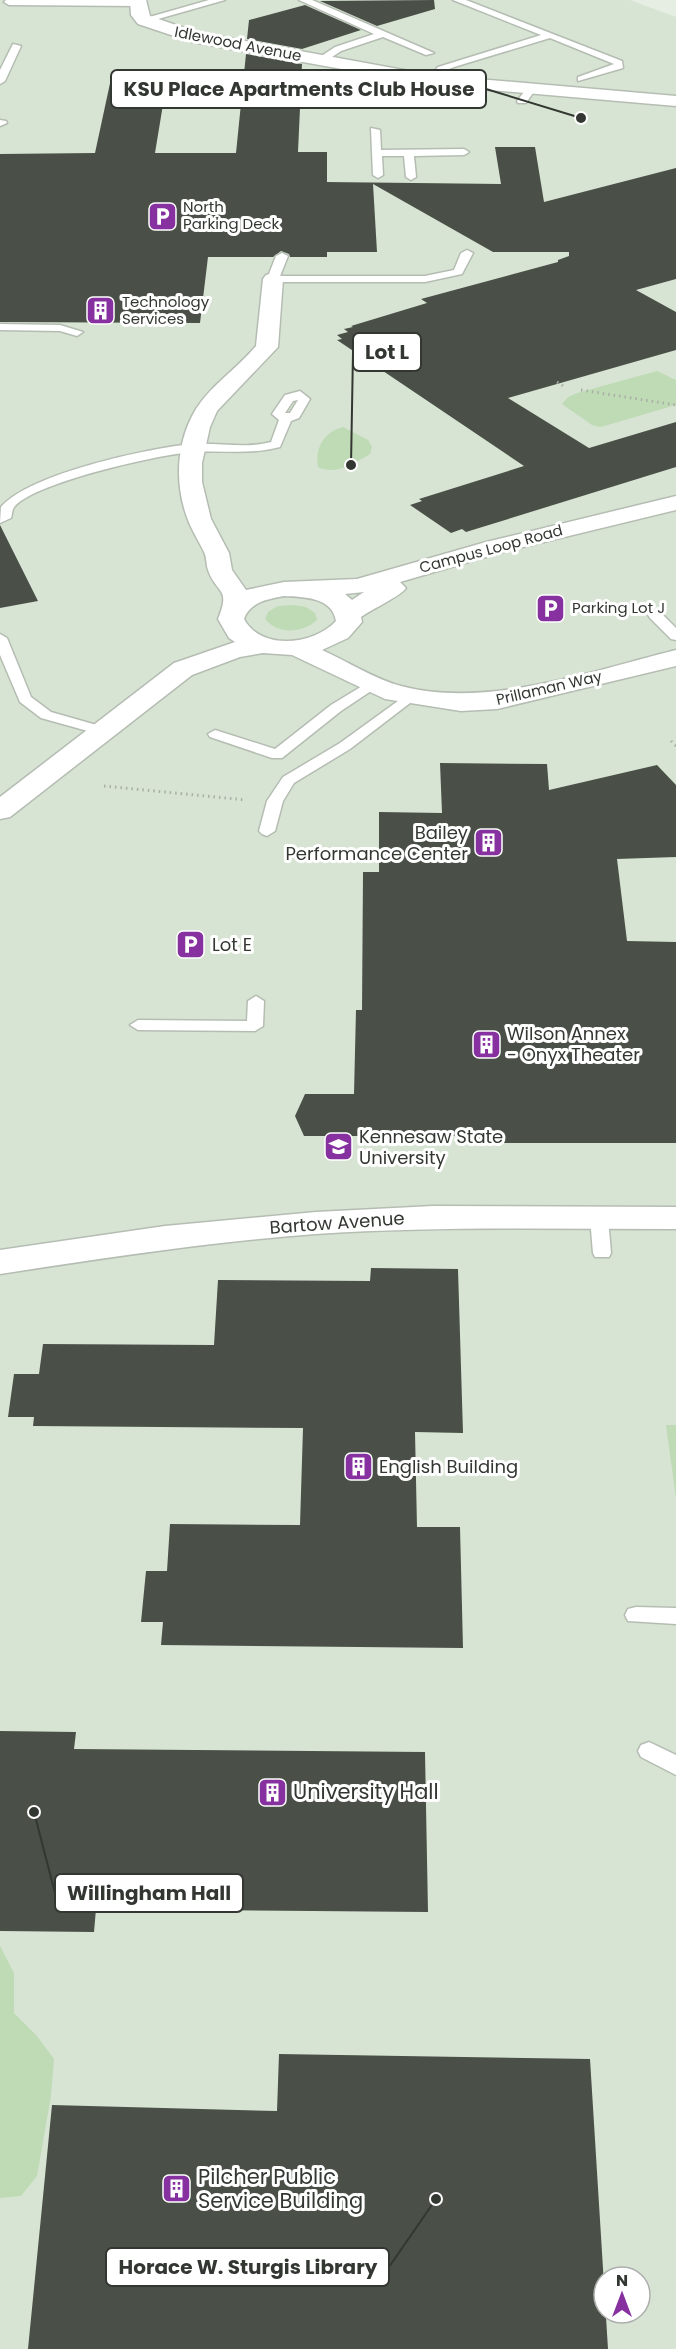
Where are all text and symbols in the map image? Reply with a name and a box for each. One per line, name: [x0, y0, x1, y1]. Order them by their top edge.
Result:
street label: Idlewood Avenue: [173, 21, 303, 66]
callout: KSU Place Apartments Club House: [111, 70, 486, 108]
text: KSU Place Apartments Club House: [123, 75, 475, 103]
place label: North Parking Deck: [183, 196, 280, 234]
parking icon: North Parking Deck: [146, 200, 178, 232]
place label: Technology Services: [122, 291, 210, 329]
building icon: Technology Services: [85, 295, 117, 327]
callout: Lot L: [353, 333, 421, 371]
text: Lot L: [365, 338, 410, 366]
street label: Campus Loop Road: [417, 519, 565, 578]
parking icon: Parking Lot J: [535, 592, 567, 624]
place label: Parking Lot J: [572, 597, 665, 618]
street label: Prillaman Way: [494, 665, 604, 710]
place label: Bailey Performance Center: [285, 820, 468, 866]
building icon: Bailey Performance Center: [473, 827, 505, 859]
parking icon: Lot E: [175, 929, 207, 961]
place label: Lot E: [212, 932, 252, 957]
place label: Wilson Annex - Onyx Theater: [507, 1021, 640, 1067]
building icon: Wilson Annex - Onyx Theater: [470, 1028, 502, 1060]
place label: Kennesaw State University: [359, 1124, 503, 1170]
school or university icon: Kennesaw State University: [322, 1131, 354, 1163]
street label: Bartow Avenue: [269, 1205, 405, 1240]
building icon: English Building: [342, 1451, 374, 1483]
place label: English Building: [379, 1454, 518, 1479]
building icon: University Hall: [256, 1776, 288, 1808]
place label: University Hall: [293, 1777, 439, 1806]
callout: Willingham Hall: [55, 1874, 243, 1912]
text: Willingham Hall: [67, 1879, 231, 1907]
place label: Pilcher Public Service Building: [198, 2162, 363, 2215]
building icon: Pilcher Public Service Building: [161, 2173, 193, 2205]
callout: Horace W. Sturgis Library: [106, 2248, 389, 2286]
text: Horace W. Sturgis Library: [119, 2253, 378, 2281]
north arrow: [592, 2265, 652, 2325]
text: N: [616, 2269, 628, 2292]

